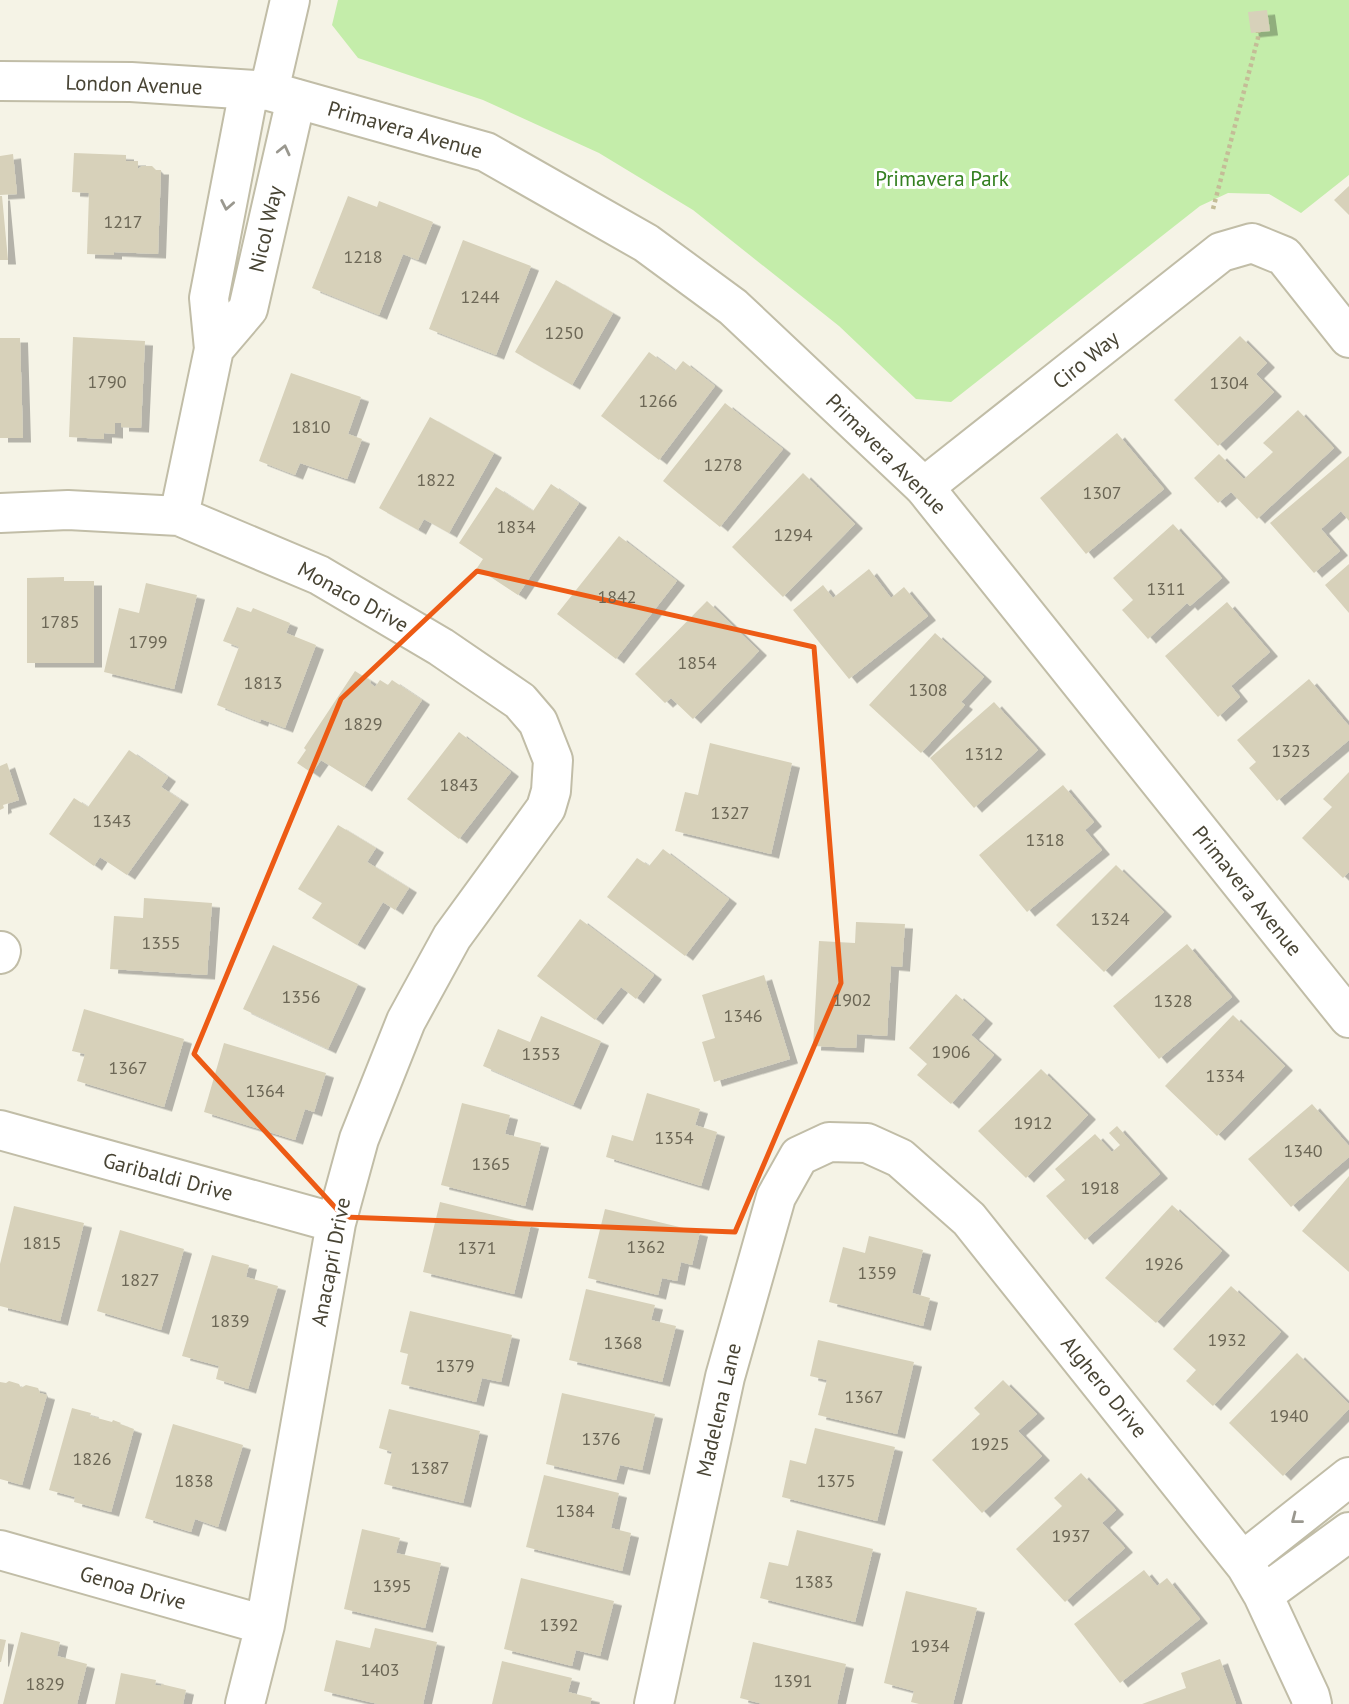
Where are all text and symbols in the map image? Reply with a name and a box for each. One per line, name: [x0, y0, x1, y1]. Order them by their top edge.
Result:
street label: London Avenue: [65, 69, 203, 100]
street label: Primavera Avenue: [325, 95, 486, 165]
one-way arrow: [276, 144, 290, 156]
park label: Primavera Park: [875, 165, 1009, 192]
street label: Nicol Way: [242, 183, 289, 275]
one-way arrow: [221, 199, 236, 211]
house number: 1217: [103, 210, 143, 233]
house number: 1218: [343, 245, 383, 268]
house number: 1244: [460, 285, 500, 308]
house number: 1250: [544, 321, 584, 344]
street label: Ciro Way: [1047, 324, 1125, 395]
house number: 1790: [87, 370, 127, 393]
house number: 1304: [1209, 371, 1249, 394]
street label: Primavera Avenue: [820, 388, 952, 520]
house number: 1266: [638, 389, 678, 412]
house number: 1810: [291, 415, 331, 438]
house number: 1278: [703, 453, 743, 476]
house number: 1822: [416, 468, 456, 491]
house number: 1307: [1082, 481, 1122, 504]
house number: 1834: [496, 515, 536, 538]
house number: 1294: [773, 523, 813, 546]
street label: Monaco Drive: [293, 555, 413, 638]
house number: 1311: [1146, 577, 1186, 600]
house number: 1842: [597, 585, 637, 608]
house number: 1785: [40, 610, 80, 633]
house number: 1799: [128, 630, 168, 653]
house number: 1854: [677, 651, 717, 674]
house number: 1813: [243, 671, 283, 694]
house number: 1308: [908, 678, 948, 701]
house number: 1829: [343, 712, 383, 735]
house number: 1323: [1271, 739, 1311, 762]
house number: 1312: [964, 742, 1004, 765]
house number: 1843: [439, 773, 479, 796]
house number: 1327: [710, 801, 750, 824]
house number: 1343: [92, 809, 132, 832]
street label: Primavera Avenue: [1187, 820, 1308, 961]
house number: 1318: [1025, 828, 1065, 851]
house number: 1324: [1090, 907, 1130, 930]
house number: 1355: [141, 931, 181, 954]
house number: 1356: [281, 985, 321, 1008]
house number: 1902: [832, 988, 872, 1011]
house number: 1328: [1153, 989, 1193, 1012]
house number: 1346: [723, 1004, 763, 1027]
house number: 1906: [931, 1040, 971, 1063]
house number: 1353: [521, 1042, 561, 1065]
house number: 1367: [108, 1056, 148, 1079]
house number: 1334: [1205, 1064, 1245, 1087]
house number: 1364: [245, 1079, 285, 1102]
house number: 1912: [1013, 1111, 1053, 1134]
house number: 1354: [654, 1126, 694, 1149]
house number: 1340: [1283, 1139, 1323, 1162]
street label: Garibaldi Drive: [100, 1146, 236, 1207]
house number: 1365: [471, 1152, 511, 1175]
house number: 1918: [1080, 1176, 1120, 1199]
street label: Anacapri Drive: [305, 1195, 356, 1329]
house number: 1815: [22, 1231, 62, 1254]
house number: 1362: [626, 1235, 666, 1258]
house number: 1371: [457, 1236, 497, 1259]
house number: 1926: [1144, 1252, 1184, 1275]
house number: 1359: [857, 1261, 897, 1284]
house number: 1827: [120, 1268, 160, 1291]
house number: 1839: [210, 1309, 250, 1332]
house number: 1932: [1207, 1328, 1247, 1351]
street label: Alghero Drive: [1055, 1330, 1154, 1443]
house number: 1368: [603, 1331, 643, 1354]
street label: Madelena Lane: [690, 1340, 747, 1479]
house number: 1379: [435, 1354, 475, 1377]
house number: 1367: [844, 1385, 884, 1408]
house number: 1940: [1269, 1404, 1309, 1427]
house number: 1376: [581, 1427, 621, 1450]
house number: 1925: [970, 1432, 1010, 1455]
house number: 1826: [72, 1447, 112, 1470]
house number: 1387: [410, 1456, 450, 1479]
house number: 1838: [174, 1469, 214, 1492]
house number: 1375: [816, 1469, 856, 1492]
house number: 1384: [555, 1499, 595, 1522]
one-way arrow: [1291, 1511, 1304, 1523]
house number: 1937: [1051, 1524, 1091, 1547]
street label: Genoa Drive: [77, 1559, 189, 1616]
house number: 1383: [794, 1570, 834, 1593]
house number: 1395: [372, 1574, 412, 1597]
house number: 1392: [539, 1613, 579, 1636]
house number: 1934: [910, 1634, 950, 1657]
house number: 1403: [360, 1658, 400, 1681]
house number: 1391: [773, 1669, 813, 1692]
house number: 1829: [25, 1672, 65, 1695]

